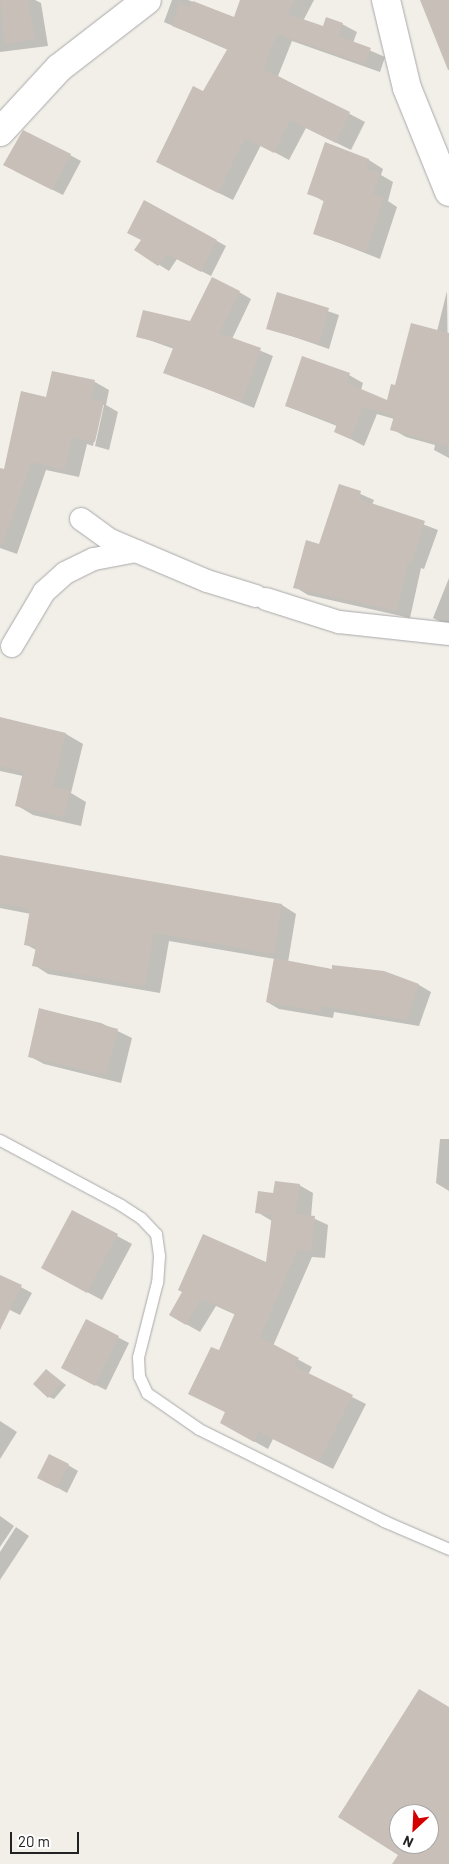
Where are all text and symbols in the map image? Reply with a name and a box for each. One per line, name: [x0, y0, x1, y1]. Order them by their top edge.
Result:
north arrow: [389, 1804, 439, 1854]
scale bar: [12, 1822, 81, 1854]
text: 20 m: [18, 1832, 50, 1850]
text: N: [400, 1832, 416, 1852]

